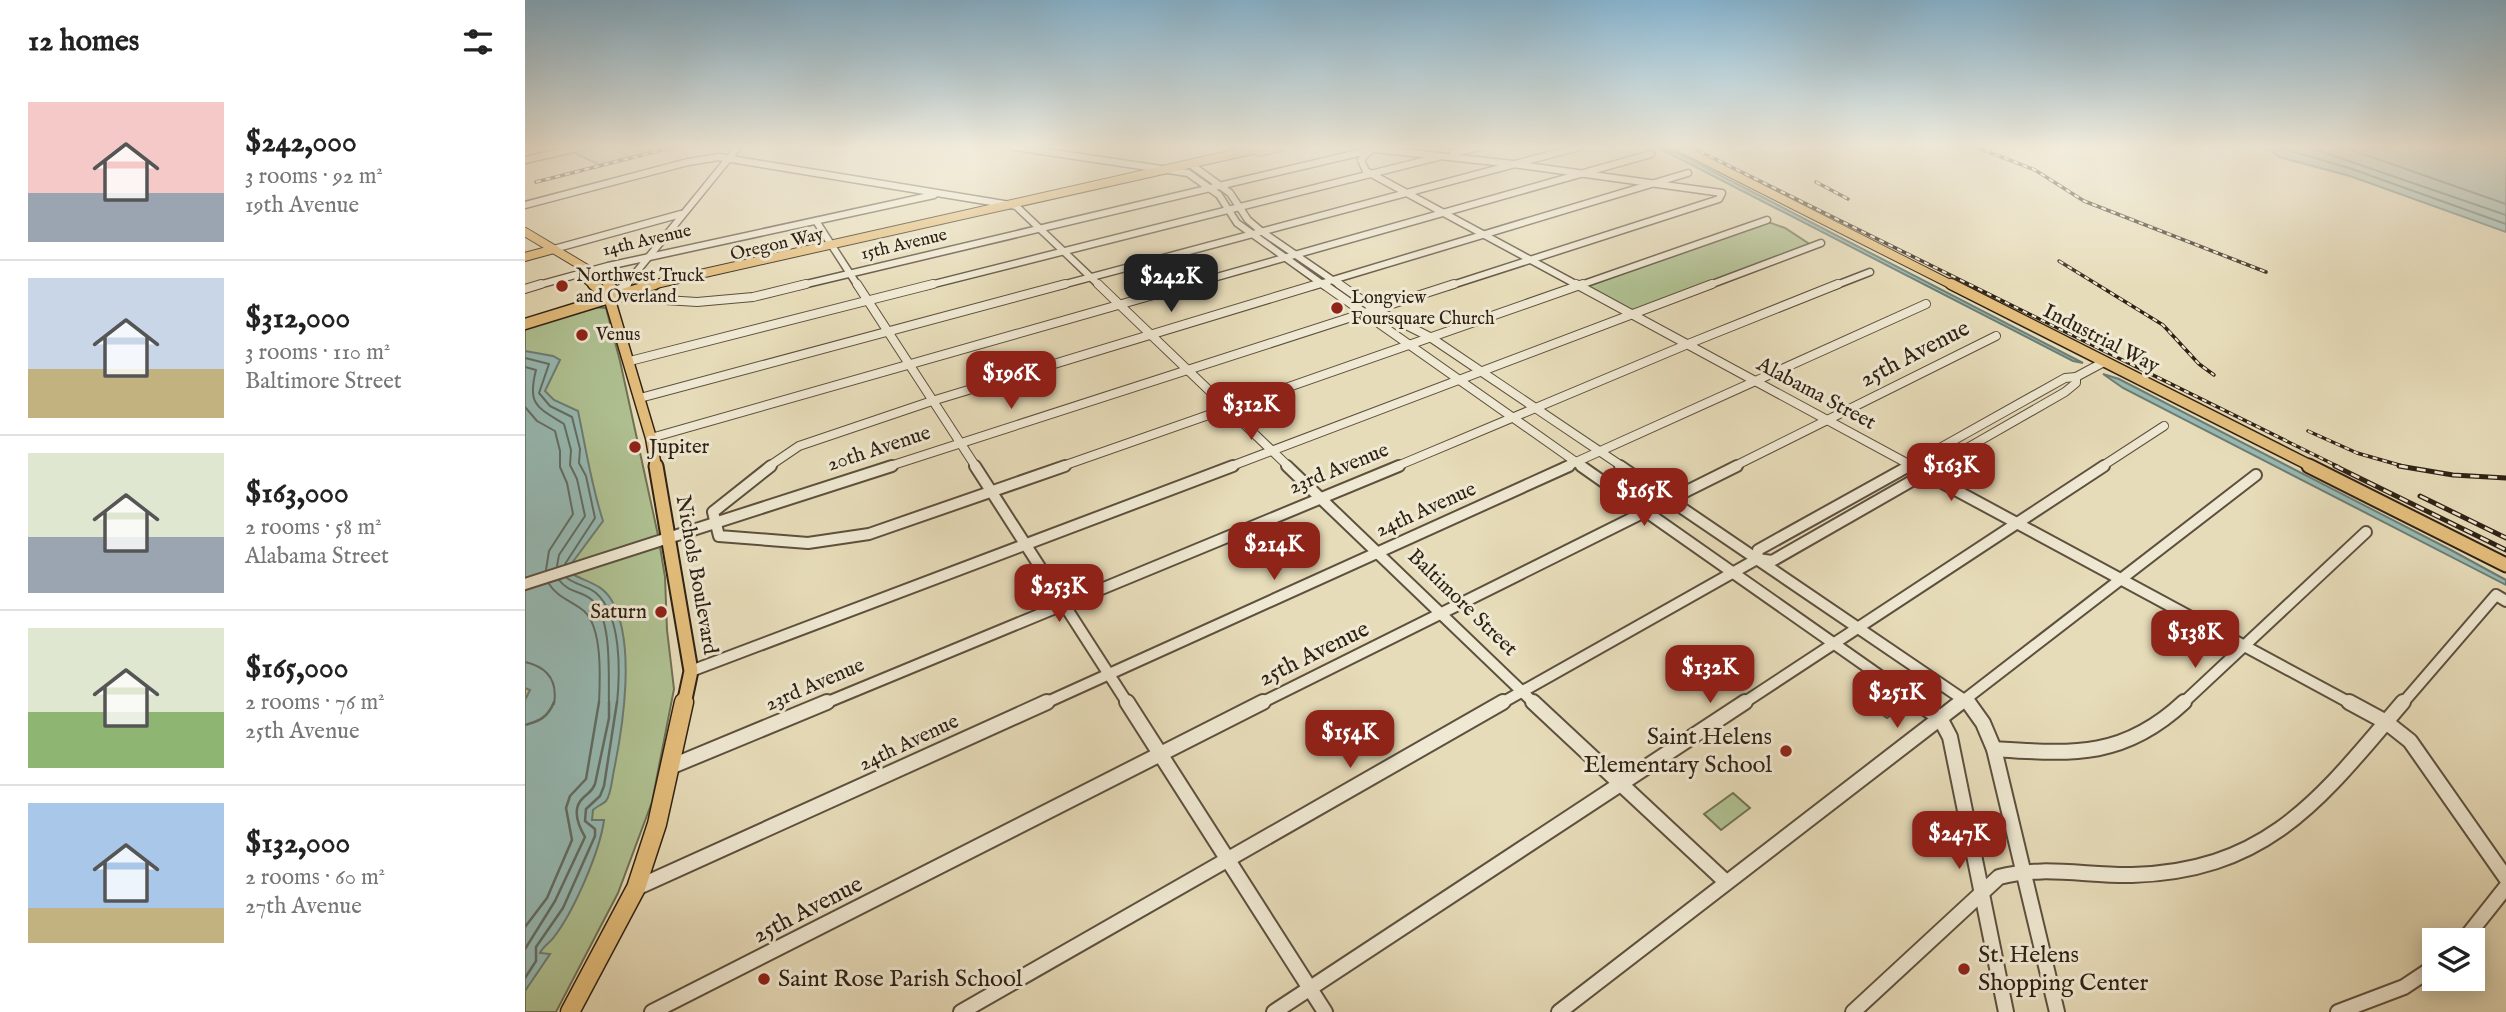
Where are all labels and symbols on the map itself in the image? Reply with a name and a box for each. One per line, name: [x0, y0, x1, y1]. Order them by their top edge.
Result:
street label: 14th Avenue: [600, 220, 694, 262]
street label: Oregon Way: [728, 223, 826, 267]
street label: 15th Avenue: [859, 224, 949, 266]
pin: $242K: [1122, 254, 1220, 314]
place label: Northwest Truck and Overland: [576, 265, 705, 309]
marker: Northwest Truck and Overland: [554, 278, 570, 294]
place label: Longview Foursquare Church: [1351, 287, 1495, 331]
street label: Industrial Way: [2038, 298, 2165, 380]
marker: Longview Foursquare Church: [1329, 300, 1345, 316]
street label: 25th Avenue: [1855, 313, 1975, 395]
place label: Venus: [595, 324, 640, 347]
marker: Venus: [574, 327, 590, 343]
street label: Alabama Street: [1751, 351, 1880, 437]
pin: $196K: [962, 352, 1060, 411]
pin: $312K: [1202, 382, 1300, 442]
street label: 20th Avenue: [824, 419, 935, 478]
place label: Jupiter: [647, 434, 710, 461]
street label: 23rd Avenue: [1285, 437, 1393, 501]
marker: Jupiter: [627, 439, 643, 455]
pin: $163K: [1902, 444, 2000, 503]
pin: $165K: [1595, 468, 1693, 528]
street label: 24th Avenue: [1371, 476, 1481, 544]
street label: Nichols Boulevard: [669, 493, 723, 657]
pin: $214K: [1225, 522, 1323, 582]
street label: Baltimore Street: [1401, 544, 1523, 662]
pin: $253K: [1010, 564, 1108, 624]
place label: Saturn: [590, 599, 647, 626]
marker: Saturn: [653, 604, 669, 620]
pin: $138K: [2146, 610, 2244, 670]
street label: 25th Avenue: [1254, 614, 1374, 694]
pin: $132K: [1661, 646, 1759, 705]
street label: 23rd Avenue: [761, 652, 869, 718]
pin: $251K: [1848, 670, 1946, 730]
street label: 24th Avenue: [855, 708, 964, 778]
pin: $154K: [1301, 710, 1399, 770]
place label: Saint Helens Elementary School: [1584, 722, 1772, 781]
marker: Saint Helens Elementary School: [1778, 743, 1794, 759]
pin: $247K: [1910, 812, 2008, 871]
street label: 25th Avenue: [748, 869, 868, 951]
place label: St. Helens Shopping Center: [1978, 940, 2148, 999]
marker: St. Helens Shopping Center: [1956, 961, 1972, 977]
place label: Saint Rose Parish School: [778, 964, 1023, 995]
marker: Saint Rose Parish School: [756, 971, 772, 987]

